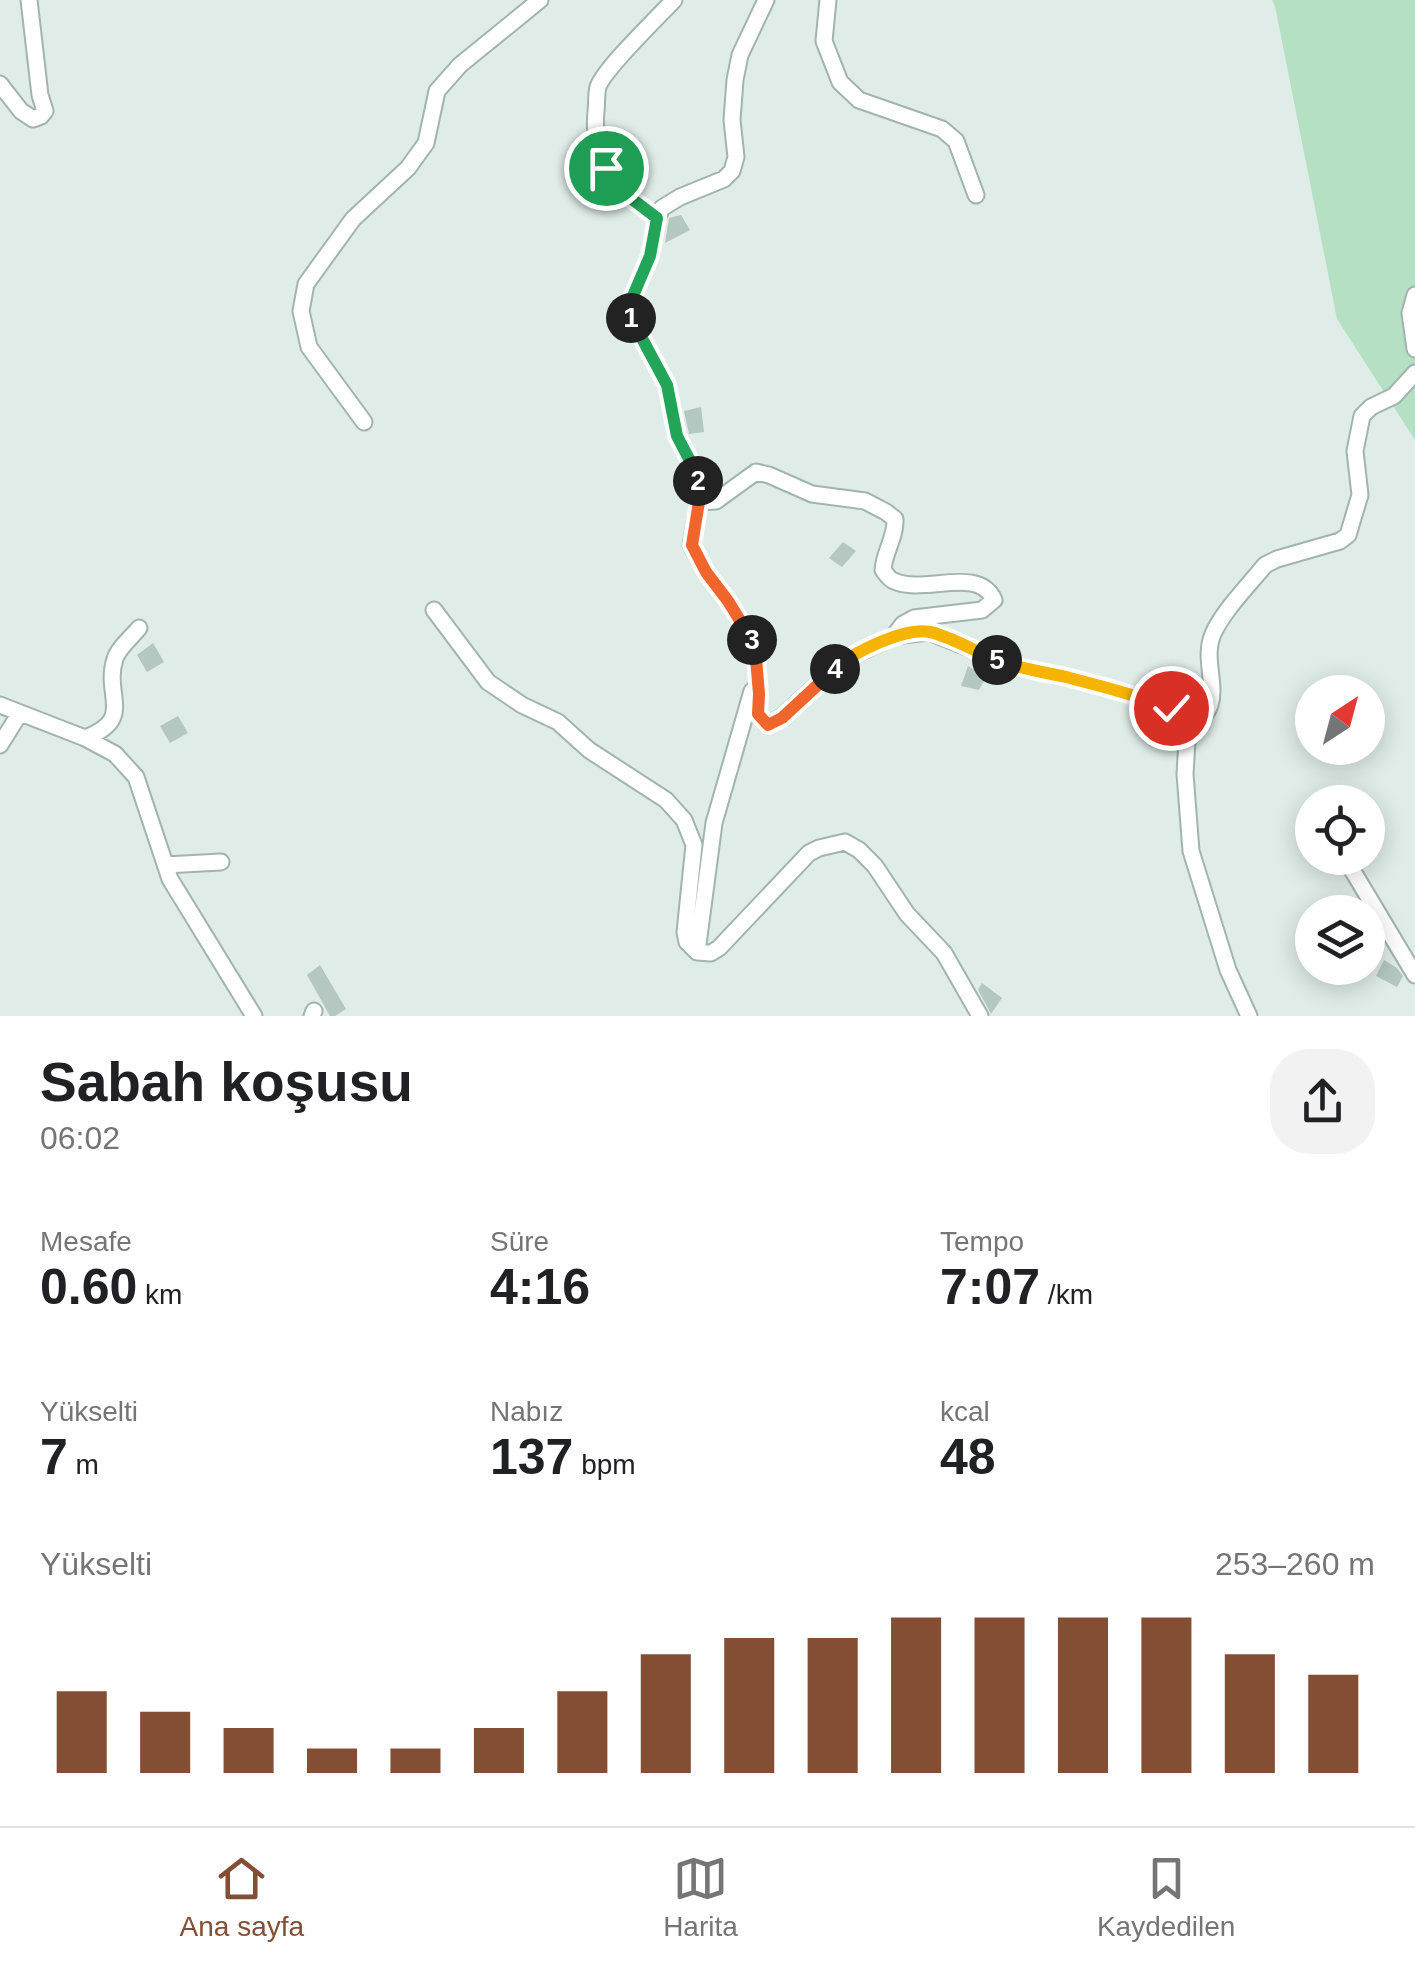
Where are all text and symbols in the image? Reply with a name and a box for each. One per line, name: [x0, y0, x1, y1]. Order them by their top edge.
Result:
pin: [564, 126, 649, 211]
icon: arrive: [579, 141, 634, 196]
pin: 1: [606, 293, 656, 343]
text: 1: [623, 302, 639, 333]
pin: 2: [673, 456, 723, 506]
text: 2: [690, 465, 706, 496]
pin: 3: [727, 615, 777, 665]
text: 3: [744, 624, 760, 655]
pin: 5: [972, 635, 1022, 685]
pin: 4: [810, 644, 860, 694]
text: 5: [989, 644, 1005, 675]
text: 4: [827, 653, 843, 684]
pin: [1129, 666, 1214, 751]
north arrow: [1295, 675, 1385, 765]
map controls: [1295, 675, 1385, 985]
icon: check: [1144, 681, 1199, 736]
button: locate: [1295, 785, 1385, 875]
button: layers: [1295, 895, 1385, 985]
button: share: [1270, 1049, 1375, 1154]
text: Sabah koşusu: [40, 1051, 413, 1113]
text: 06:02: [40, 1120, 120, 1156]
text: Mesafe: [40, 1226, 132, 1257]
text: Süre: [490, 1226, 549, 1257]
text: Tempo: [940, 1226, 1024, 1257]
text: 0.60: [40, 1259, 137, 1315]
text: 4:16: [490, 1259, 590, 1315]
text: 7:07: [940, 1259, 1040, 1315]
text: km: [137, 1279, 182, 1310]
text: /km: [1040, 1279, 1093, 1310]
text: Yükselti: [40, 1396, 138, 1427]
text: Nabız: [490, 1396, 563, 1427]
text: kcal: [940, 1396, 990, 1427]
text: 7: [40, 1429, 68, 1485]
text: 137: [490, 1429, 573, 1485]
text: 48: [940, 1429, 996, 1485]
text: m: [68, 1449, 99, 1480]
text: bpm: [573, 1449, 636, 1480]
text: Yükselti: [40, 1546, 152, 1582]
text: 253–260 m: [1215, 1546, 1375, 1582]
tab: Ana sayfa: [180, 1851, 304, 1943]
tab: Harita: [663, 1851, 738, 1943]
tab: Kaydedilen: [1097, 1851, 1235, 1943]

